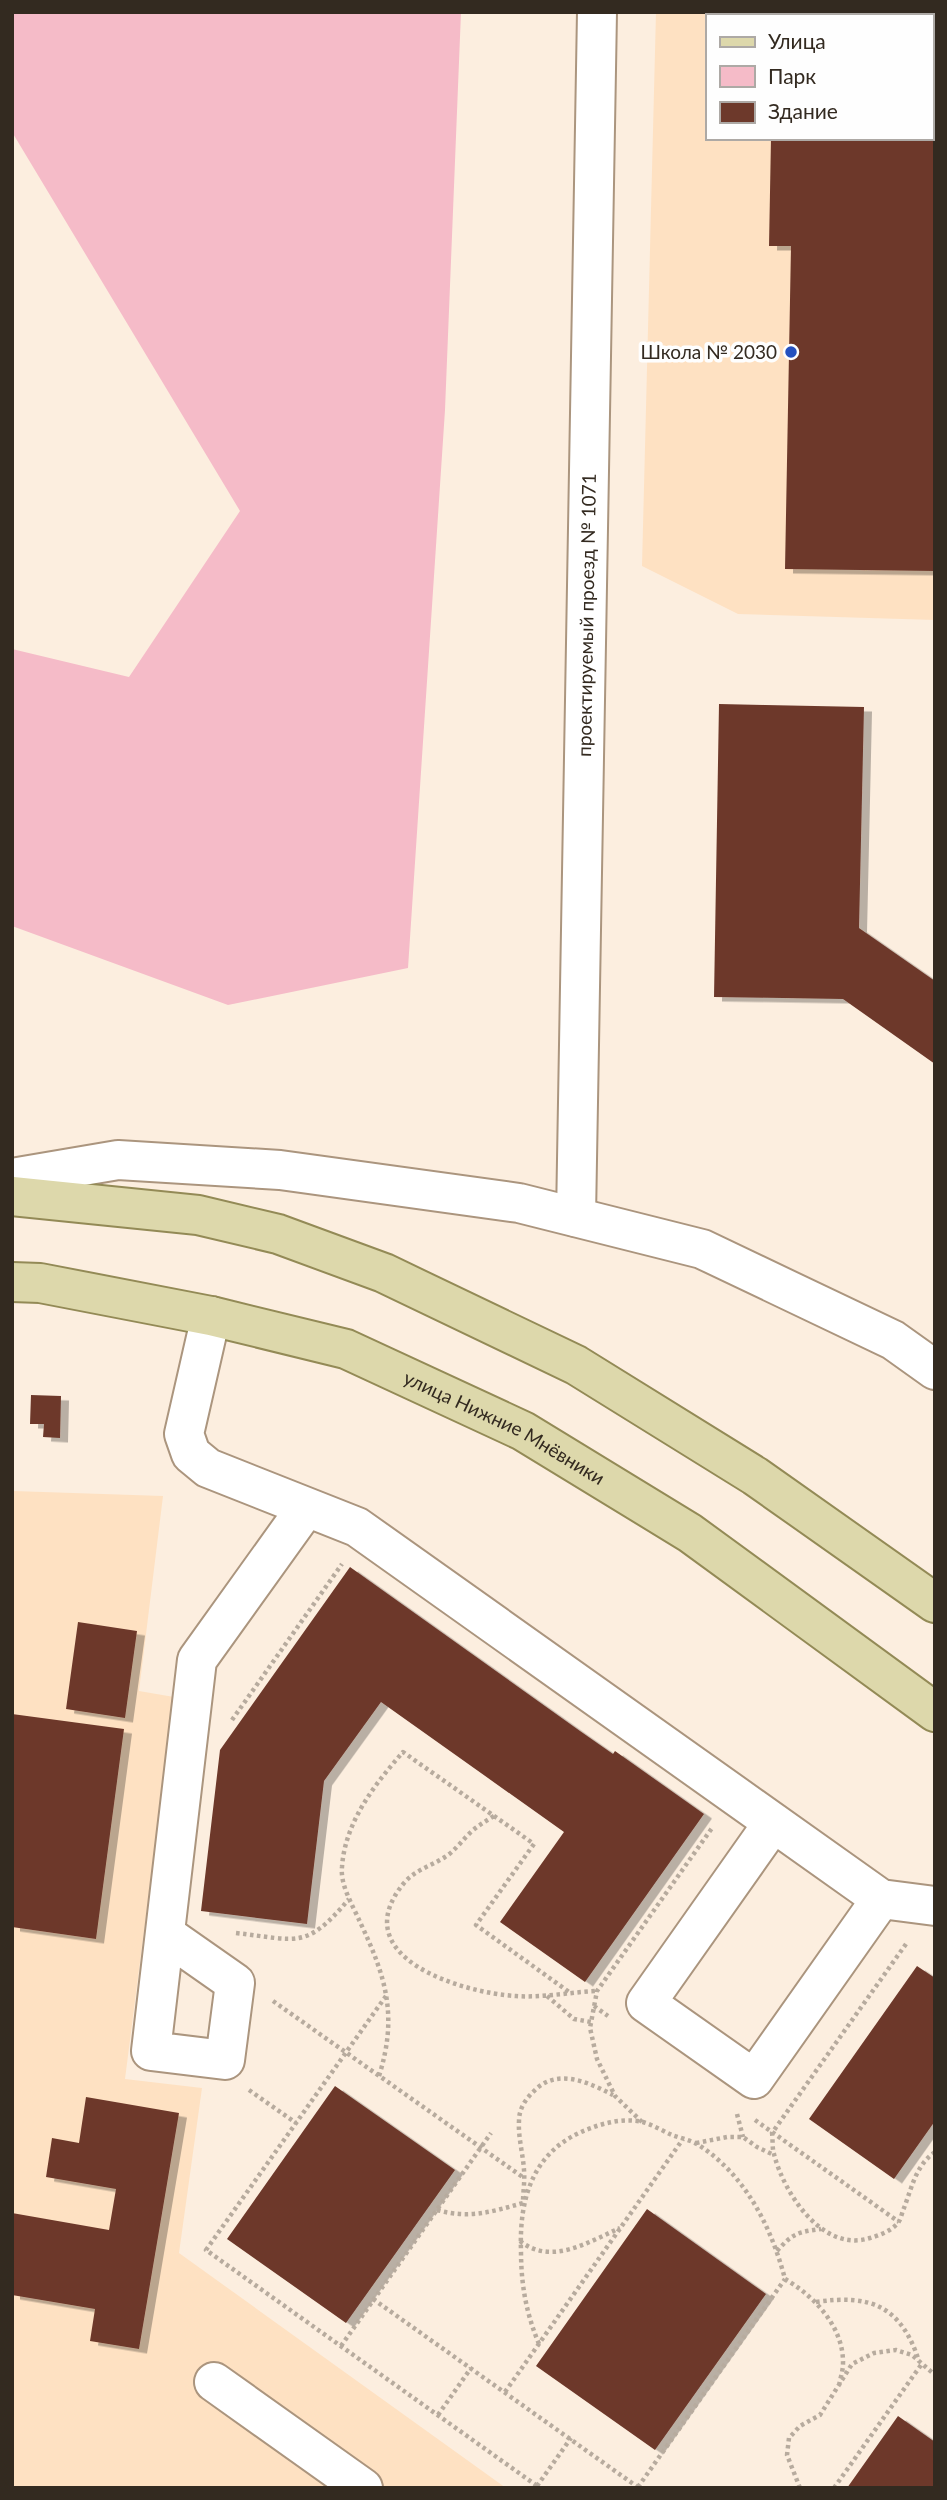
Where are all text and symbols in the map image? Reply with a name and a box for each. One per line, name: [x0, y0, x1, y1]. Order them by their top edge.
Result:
legend: [706, 14, 933, 140]
text: Улица: [768, 28, 826, 53]
text: Парк: [768, 63, 816, 88]
text: Здание: [768, 98, 838, 123]
place label: Школа № 2030: [640, 340, 777, 363]
marker: Школа № 2030: [783, 344, 799, 360]
street label: проектируемый проезд № 1071: [572, 473, 600, 757]
street label: улица Нижние Мнёвники: [400, 1365, 609, 1489]

